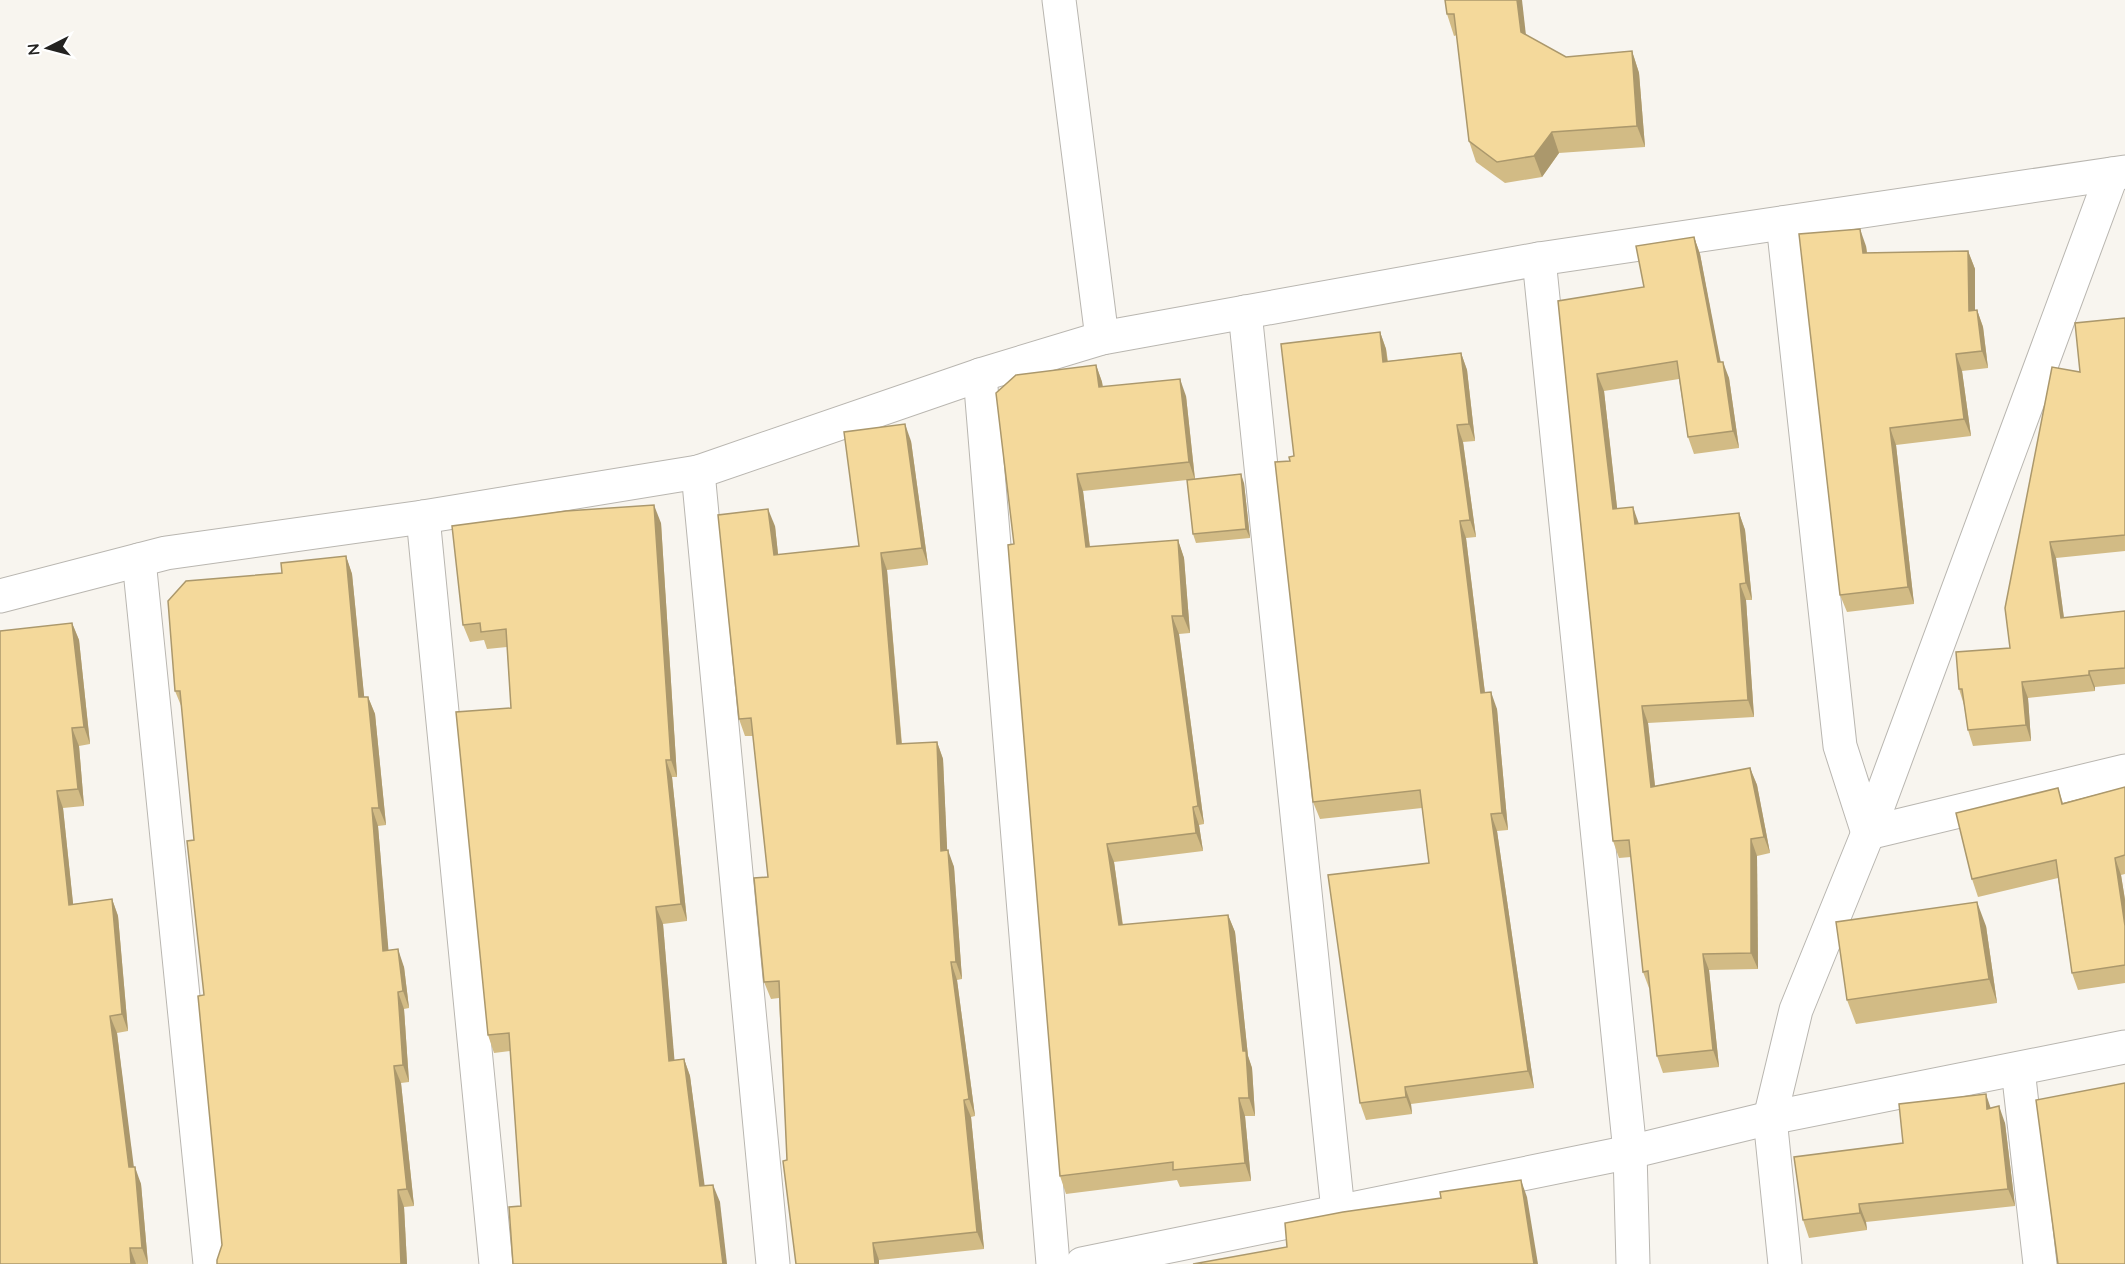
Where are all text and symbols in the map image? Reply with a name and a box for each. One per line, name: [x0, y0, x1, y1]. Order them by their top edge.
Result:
north arrow: [18, 18, 78, 78]
text: N: [23, 43, 44, 56]

